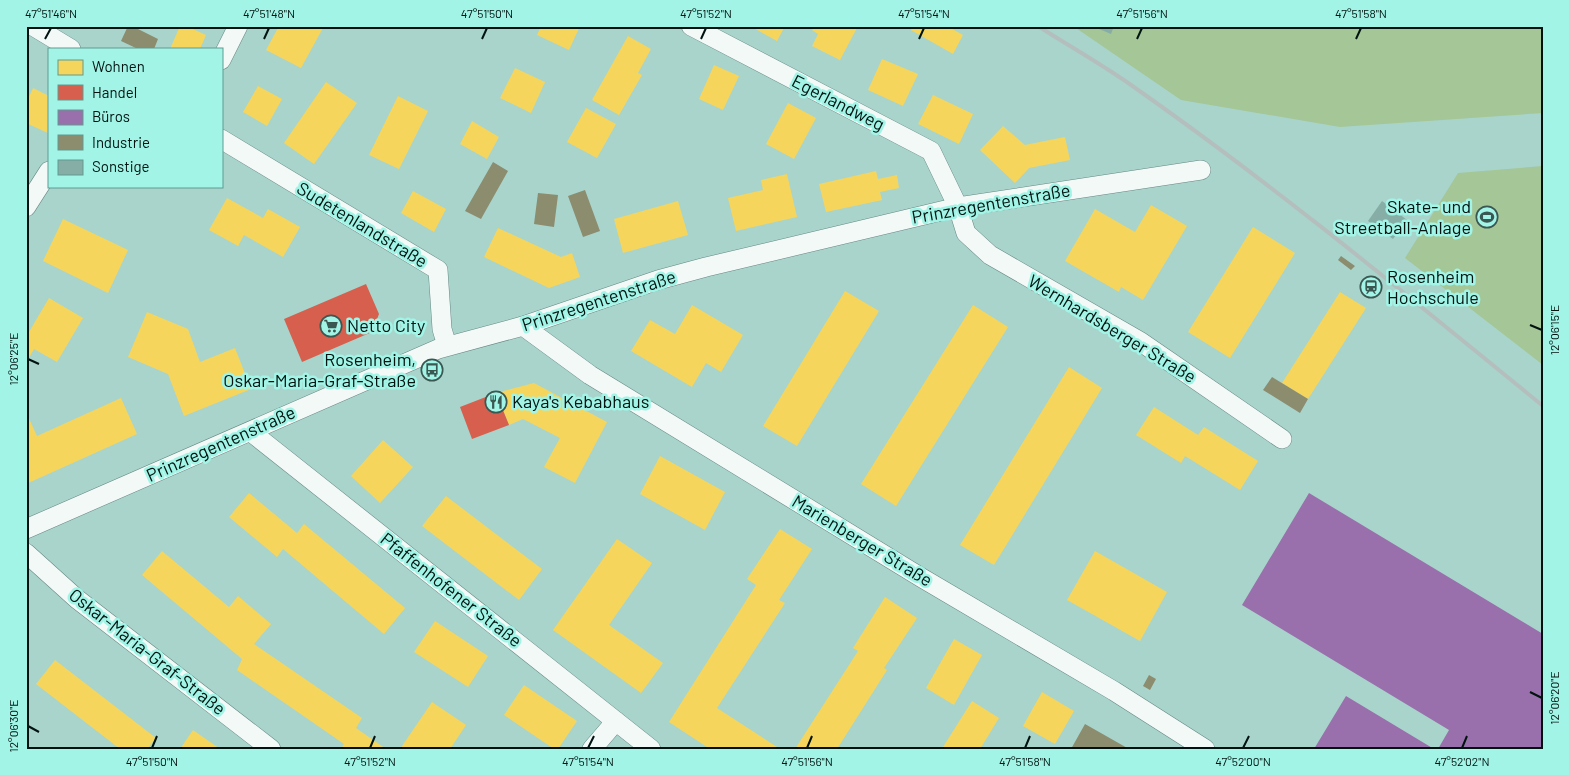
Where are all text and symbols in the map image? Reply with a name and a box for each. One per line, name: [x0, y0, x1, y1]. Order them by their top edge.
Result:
text: 47°51'46"N: [25, 6, 77, 20]
text: 47°51'48"N: [243, 6, 295, 20]
text: 47°51'50"N: [461, 6, 513, 20]
text: 47°51'52"N: [680, 6, 732, 20]
text: 47°51'54"N: [898, 6, 950, 20]
text: 47°51'56"N: [1116, 6, 1168, 20]
text: 47°51'58"N: [1335, 6, 1387, 20]
legend: [48, 48, 222, 188]
text: Wohnen: [92, 57, 145, 75]
street label: Egerlandweg: [788, 69, 889, 135]
text: Handel: [92, 83, 137, 101]
text: Büros: [92, 107, 130, 125]
text: Industrie: [92, 133, 150, 151]
text: Sonstige: [92, 157, 150, 175]
street label: Sudetenlandstraße: [293, 177, 432, 272]
street label: Prinzregentenstraße: [910, 178, 1072, 228]
place label: Skate- und Streetball-Anlage: [1334, 195, 1471, 238]
sports icon: Skate- und Streetball-Anlage: [1475, 205, 1499, 229]
street label: Prinzregentenstraße: [519, 265, 678, 335]
place label: Rosenheim Hochschule: [1387, 265, 1479, 308]
street label: Wernhardsberger Straße: [1025, 269, 1200, 387]
station icon: Rosenheim Hochschule: [1359, 275, 1383, 299]
text: 12°06'15"E: [1547, 305, 1561, 355]
supermarket icon: Netto City: [319, 314, 343, 338]
place label: Netto City: [347, 314, 425, 336]
text: 12°06'25"E: [6, 333, 20, 385]
place label: Rosenheim, Oskar-Maria-Graf-Straße: [223, 348, 416, 391]
bus stop icon: Rosenheim, Oskar-Maria-Graf-Straße: [420, 358, 444, 382]
restaurant icon: Kaya's Kebabhaus: [484, 390, 508, 414]
place label: Kaya's Kebabhaus: [512, 390, 649, 412]
street label: Prinzregentenstraße: [143, 400, 298, 486]
street label: Marienberger Straße: [788, 490, 937, 591]
street label: Pfaffenhofener Straße: [377, 527, 527, 651]
street label: Oskar-Maria-Graf-Straße: [65, 583, 230, 719]
text: 12°06'20"E: [1547, 671, 1561, 725]
text: 12°06'30"E: [6, 699, 20, 753]
text: 47°51'50"N: [126, 754, 178, 768]
text: 47°51'52"N: [344, 754, 396, 768]
text: 47°51'54"N: [562, 754, 614, 768]
text: 47°51'56"N: [781, 754, 833, 768]
text: 47°51'58"N: [999, 754, 1051, 768]
text: 47°52'00"N: [1215, 754, 1271, 768]
text: 47°52'02"N: [1434, 754, 1490, 768]

